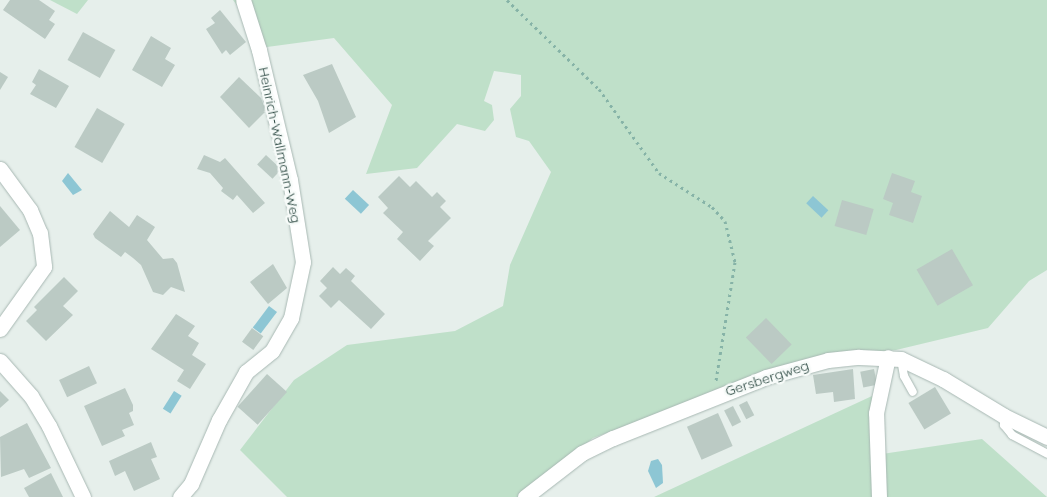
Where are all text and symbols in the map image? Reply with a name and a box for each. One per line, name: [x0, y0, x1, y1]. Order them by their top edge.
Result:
street label: Heinrich-Wallmann-Weg: [255, 65, 305, 225]
street label: Gersbergweg: [723, 357, 811, 399]

